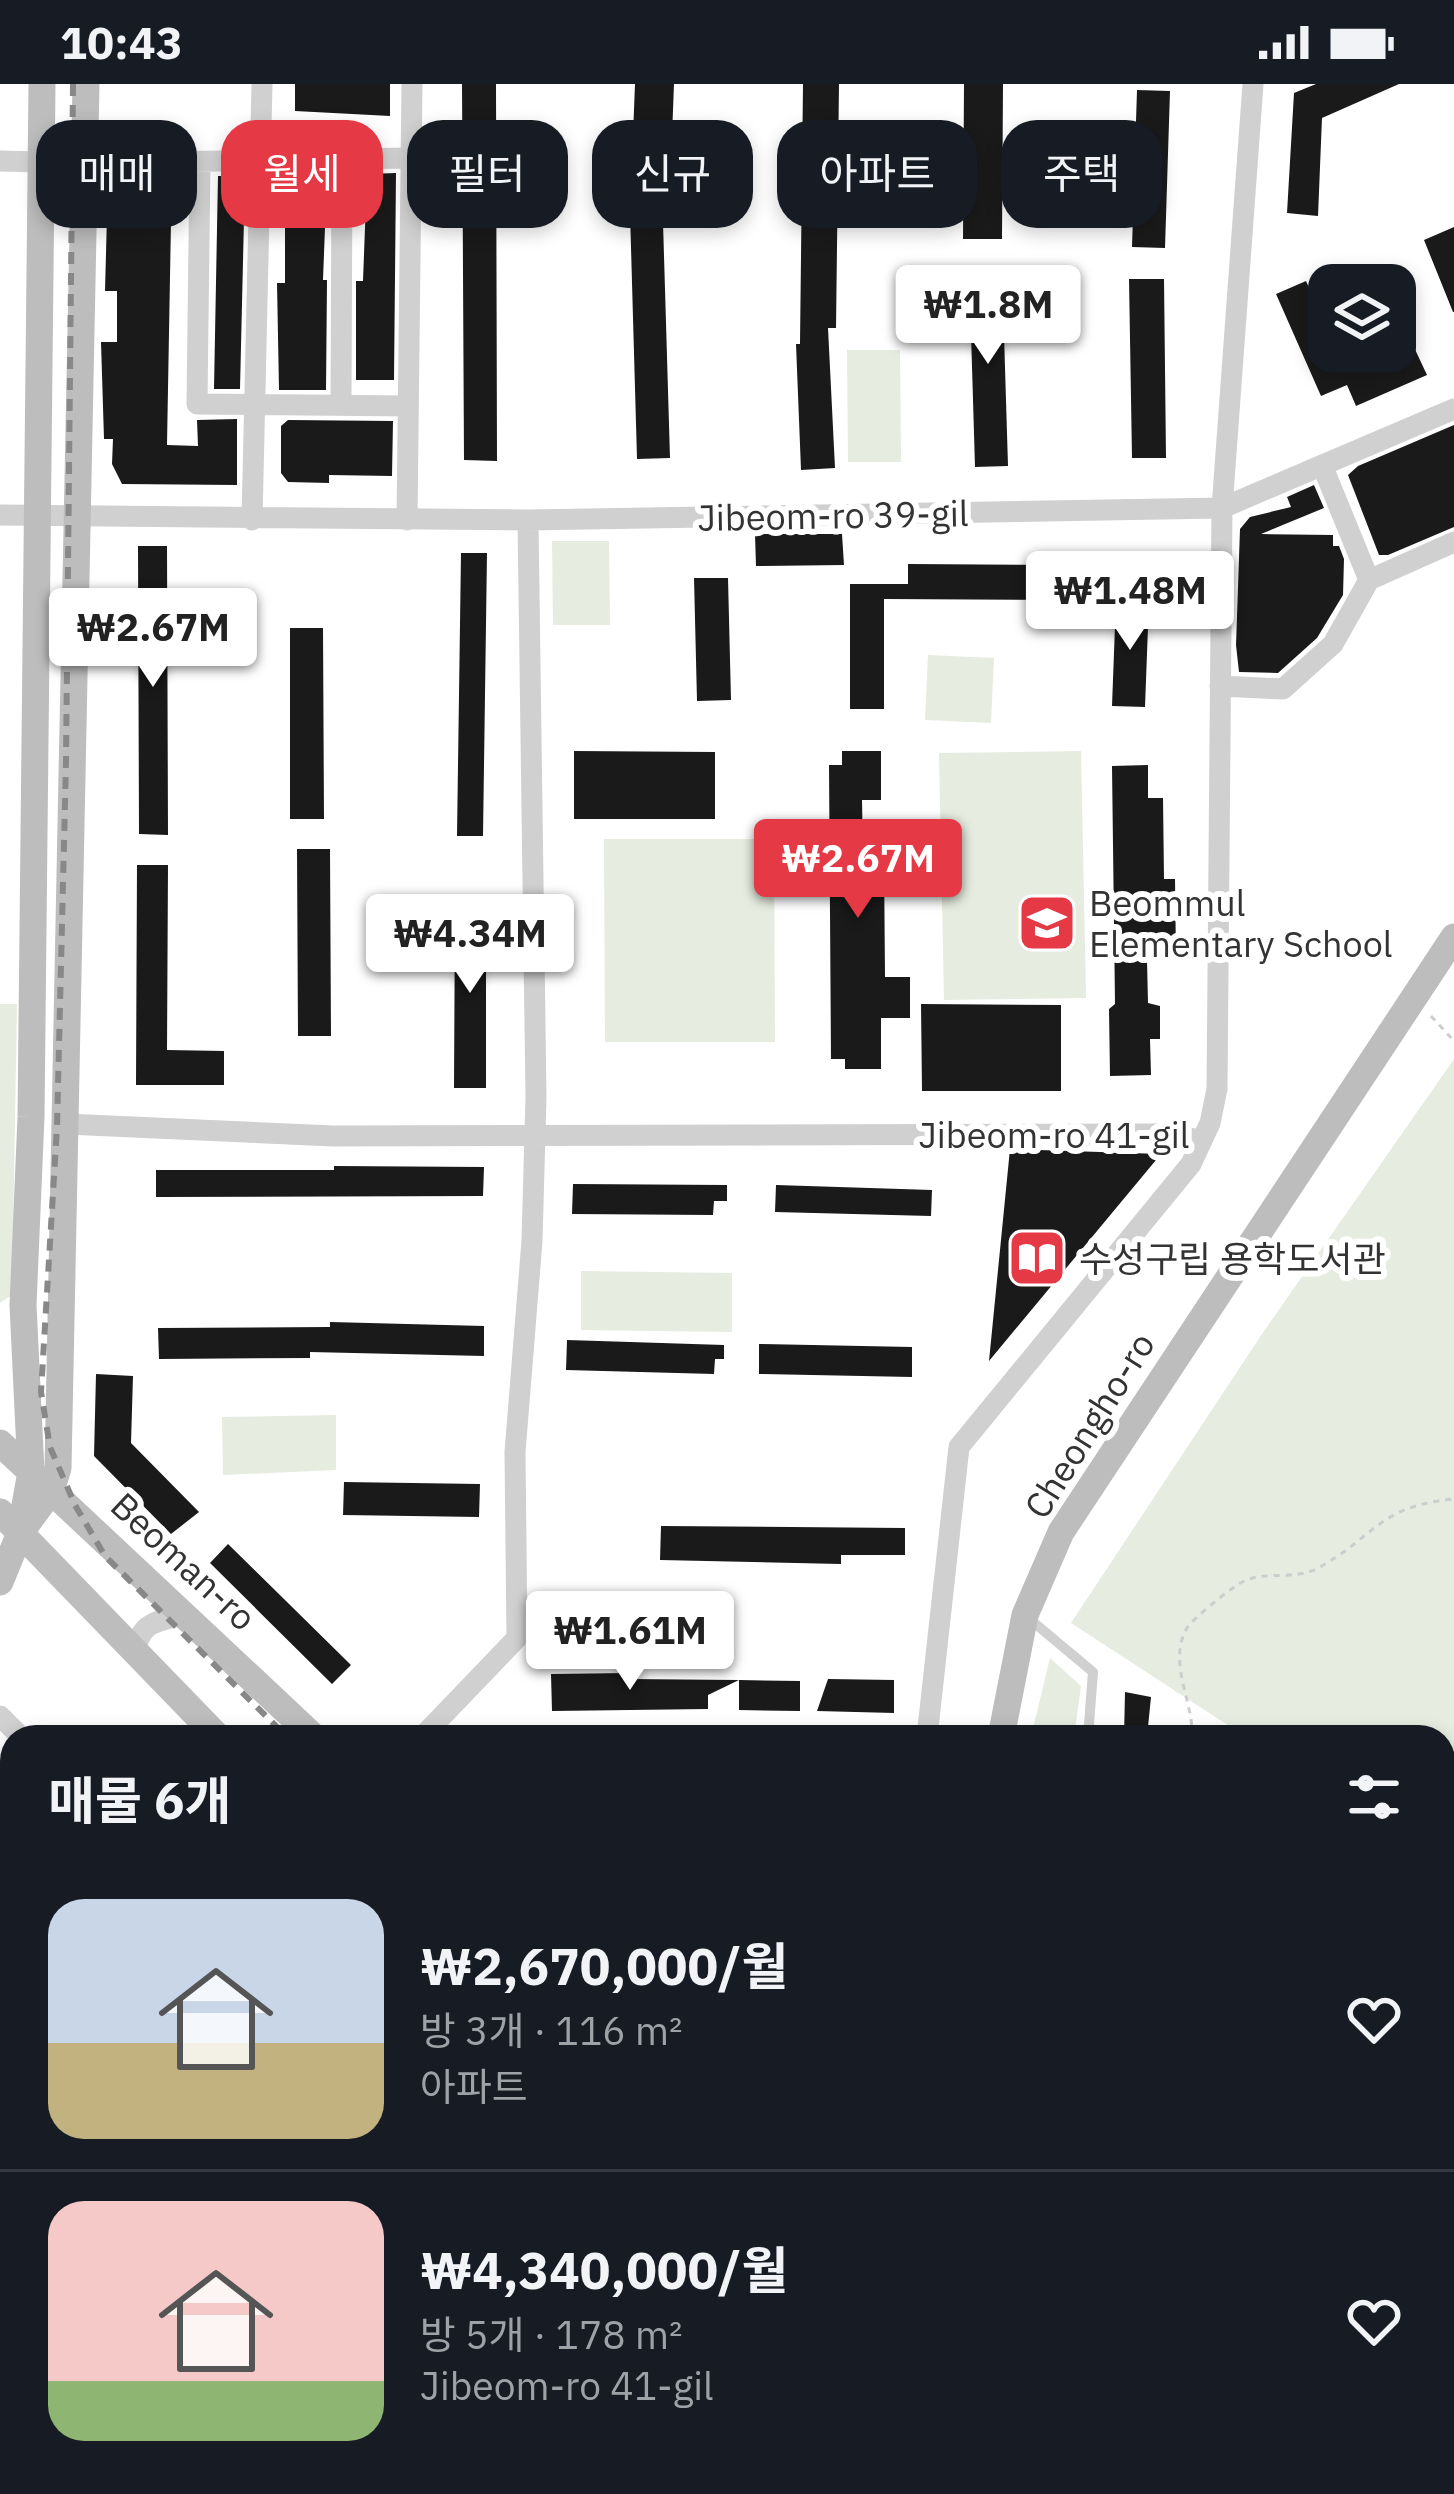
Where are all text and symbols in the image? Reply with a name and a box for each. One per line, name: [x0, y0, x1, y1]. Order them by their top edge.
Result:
text: 10:43: [60, 13, 183, 71]
chip: 매매: [36, 120, 197, 228]
chip: 월세: [221, 120, 383, 228]
chip: 필터: [407, 120, 568, 228]
chip: 신규: [592, 120, 753, 228]
chip: 아파트: [777, 120, 977, 228]
chip: 주택: [1001, 120, 1162, 228]
map controls: [1308, 264, 1416, 372]
button: layers: [1308, 264, 1416, 372]
pin: ₩1.8M: [904, 265, 1072, 367]
text: ₩1.8M: [923, 278, 1053, 329]
street label: Jibeom-ro 39-gil: [697, 489, 969, 541]
pin: ₩1.48M: [1032, 551, 1228, 653]
text: ₩1.48M: [1053, 564, 1207, 615]
pin: ₩2.67M: [55, 588, 251, 690]
text: ₩2.67M: [76, 601, 230, 652]
pin: ₩2.67M: [760, 819, 956, 921]
text: ₩2.67M: [781, 832, 935, 883]
place label: Beommul Elementary School: [1089, 879, 1393, 967]
school or university icon: Beommul Elementary School: [1016, 892, 1078, 954]
pin: ₩4.34M: [372, 894, 568, 996]
text: ₩4.34M: [393, 907, 547, 958]
street label: Jibeom-ro 41-gil: [918, 1111, 1190, 1158]
library icon: 수성구립 용학도서관: [1006, 1227, 1068, 1289]
place label: 수성구립 용학도서관: [1079, 1235, 1386, 1282]
street label: Cheongho-ro: [1013, 1323, 1165, 1527]
street label: Beoman-ro: [101, 1482, 267, 1640]
pin: ₩1.61M: [532, 1591, 728, 1693]
text: ₩1.61M: [553, 1604, 707, 1655]
icon: filters: [1341, 1764, 1407, 1830]
text: 매물 6개: [48, 1767, 231, 1833]
text: ₩2,670,000/월: [420, 1933, 788, 1999]
icon: home: [144, 1947, 288, 2091]
icon: heart: [1341, 1986, 1407, 2052]
text: 방 3개 · 116 m²: [420, 2005, 682, 2056]
text: 아파트: [420, 2061, 528, 2112]
text: ₩4,340,000/월: [420, 2237, 788, 2303]
icon: home: [144, 2249, 288, 2393]
icon: heart: [1341, 2288, 1407, 2354]
text: 방 5개 · 178 m²: [420, 2309, 682, 2360]
text: Jibeom-ro 41-gil: [420, 2360, 714, 2411]

